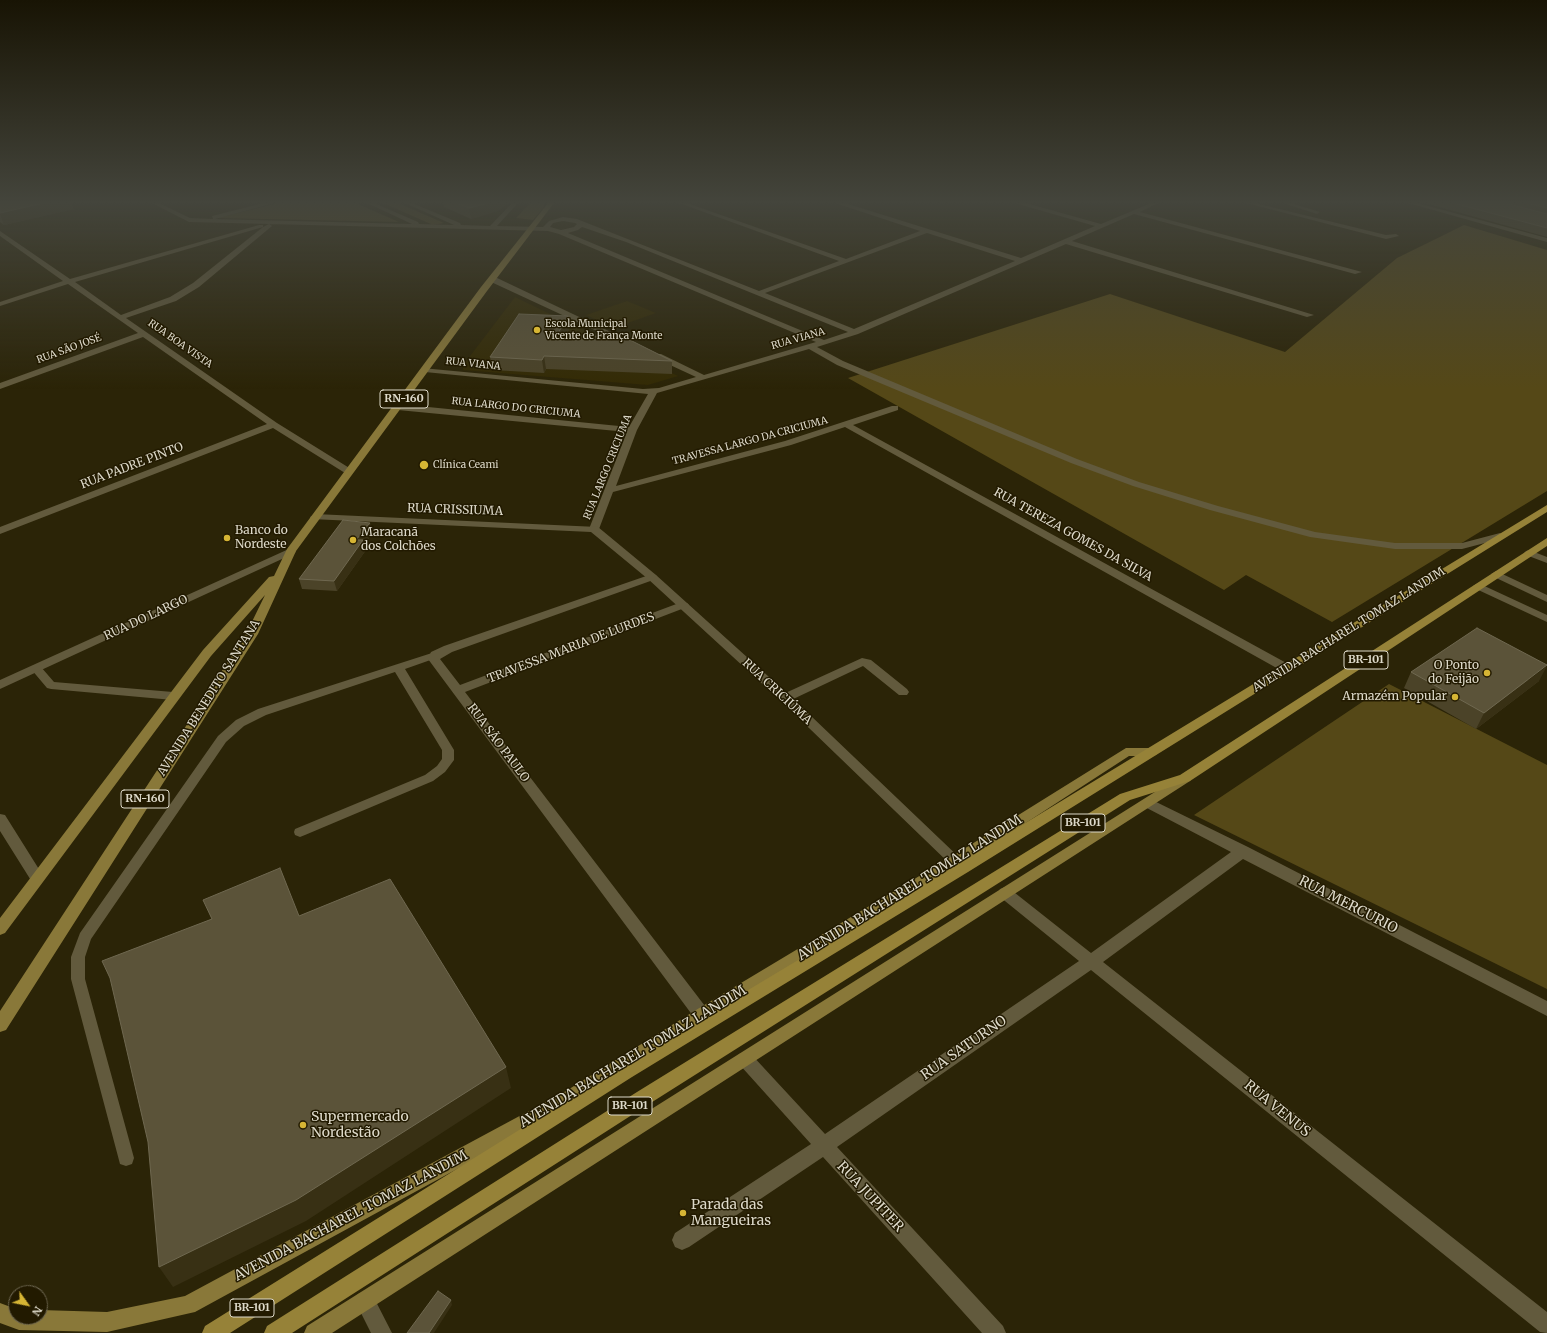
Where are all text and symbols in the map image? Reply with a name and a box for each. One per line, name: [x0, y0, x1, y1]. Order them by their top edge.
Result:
street label: RUA BOA VISTA: [145, 317, 215, 371]
place label: Escola Municipal Vicente de França Monte: [545, 318, 662, 342]
marker: Escola Municipal Vicente de França Monte: [532, 325, 542, 335]
street label: RUA VIANA: [770, 326, 826, 352]
street label: RUA SÃO JOSÉ: [35, 332, 103, 366]
street label: RUA VIANA: [445, 355, 501, 373]
road number: RN-160: [380, 390, 428, 408]
street label: RUA LARGO DO CRICIUMA: [451, 395, 581, 421]
street label: RUA LARGO CRICIUMA: [581, 413, 635, 521]
street label: TRAVESSA LARGO DA CRICIUMA: [671, 414, 829, 468]
street label: RUA PADRE PINTO: [78, 440, 186, 492]
marker: Clínica Ceami: [418, 459, 430, 471]
place label: Clínica Ceami: [433, 459, 499, 471]
street label: RUA TEREZA GOMES DA SILVA: [991, 485, 1155, 585]
street label: RUA CRISSIUMA: [407, 501, 503, 519]
place label: Banco do Nordeste: [235, 524, 288, 552]
place label: Maracanã dos Colchões: [361, 526, 436, 554]
marker: Banco do Nordeste: [222, 533, 232, 543]
marker: Maracanã dos Colchões: [348, 535, 358, 545]
street label: AVENIDA BACHAREL TOMAZ LANDIM: [1250, 564, 1448, 696]
street label: RUA DO LARGO: [102, 592, 190, 644]
street label: TRAVESSA MARIA DE LURDES: [486, 609, 656, 687]
street label: AVENIDA BENEDITO SANTANA: [155, 617, 263, 779]
road number: BR-101: [1344, 651, 1388, 669]
street label: RUA CRICIÚMA: [739, 656, 815, 728]
place label: O Ponto do Feijão: [1428, 659, 1479, 687]
marker: O Ponto do Feijão: [1482, 668, 1492, 678]
place label: Armazém Popular: [1342, 690, 1447, 704]
marker: Armazém Popular: [1450, 692, 1460, 702]
street label: RUA SÃO PAULO: [464, 701, 532, 785]
road number: RN-160: [121, 790, 169, 808]
street label: AVENIDA BACHAREL TOMAZ LANDIM: [795, 812, 1025, 964]
road number: BR-101: [1061, 814, 1105, 832]
street label: RUA MERCURIO: [1296, 873, 1400, 937]
street label: AVENIDA BACHAREL TOMAZ LANDIM: [516, 982, 750, 1132]
street label: RUA SATURNO: [918, 1012, 1010, 1084]
street label: RUA VENUS: [1241, 1077, 1313, 1141]
road number: BR-101: [608, 1097, 652, 1115]
place label: Supermercado Nordestão: [311, 1109, 409, 1142]
marker: Supermercado Nordestão: [298, 1120, 308, 1130]
street label: AVENIDA BACHAREL TOMAZ LANDIM: [231, 1147, 471, 1285]
street label: RUA JUPITER: [833, 1158, 907, 1236]
place label: Parada das Mangueiras: [691, 1197, 771, 1230]
marker: Parada das Mangueiras: [678, 1208, 688, 1218]
north arrow: [8, 1285, 48, 1325]
road number: BR-101: [230, 1299, 274, 1317]
text: N: [29, 1304, 45, 1318]

